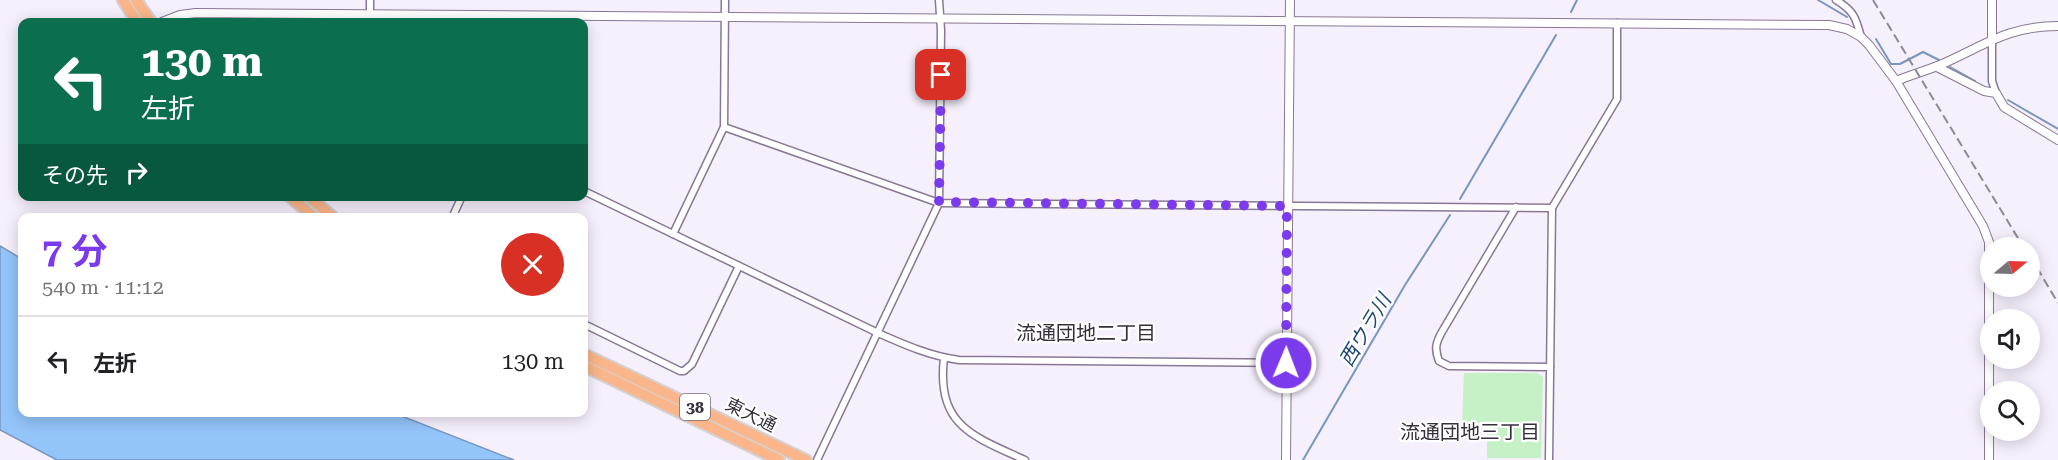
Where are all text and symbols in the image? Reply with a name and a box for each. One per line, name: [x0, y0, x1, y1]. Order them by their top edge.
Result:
text: 130 m: [141, 37, 263, 86]
icon: left: [42, 42, 120, 120]
pin: [915, 49, 966, 100]
icon: arrive: [924, 58, 957, 91]
text: 左折: [141, 93, 195, 125]
icon: right: [120, 156, 153, 189]
text: その先: [42, 163, 108, 188]
text: 7 分: [42, 231, 107, 273]
button: close: [501, 233, 564, 296]
north arrow: [1980, 237, 2040, 297]
map controls: [1980, 237, 2040, 441]
text: 540 m · 11:12: [42, 275, 164, 299]
water label: 西ウラ川: [1334, 288, 1397, 370]
button: sound: [1980, 309, 2040, 369]
district label: 流通団地二丁目: [1016, 321, 1156, 345]
position arrow: [1254, 331, 1318, 395]
icon: left: [42, 345, 75, 378]
text: 130 m: [501, 349, 564, 374]
text: 左折: [93, 351, 137, 376]
button: search: [1980, 381, 2040, 441]
street label: 東大通: [722, 393, 780, 436]
road number: 38: [680, 394, 710, 420]
district label: 流通団地三丁目: [1400, 420, 1540, 444]

